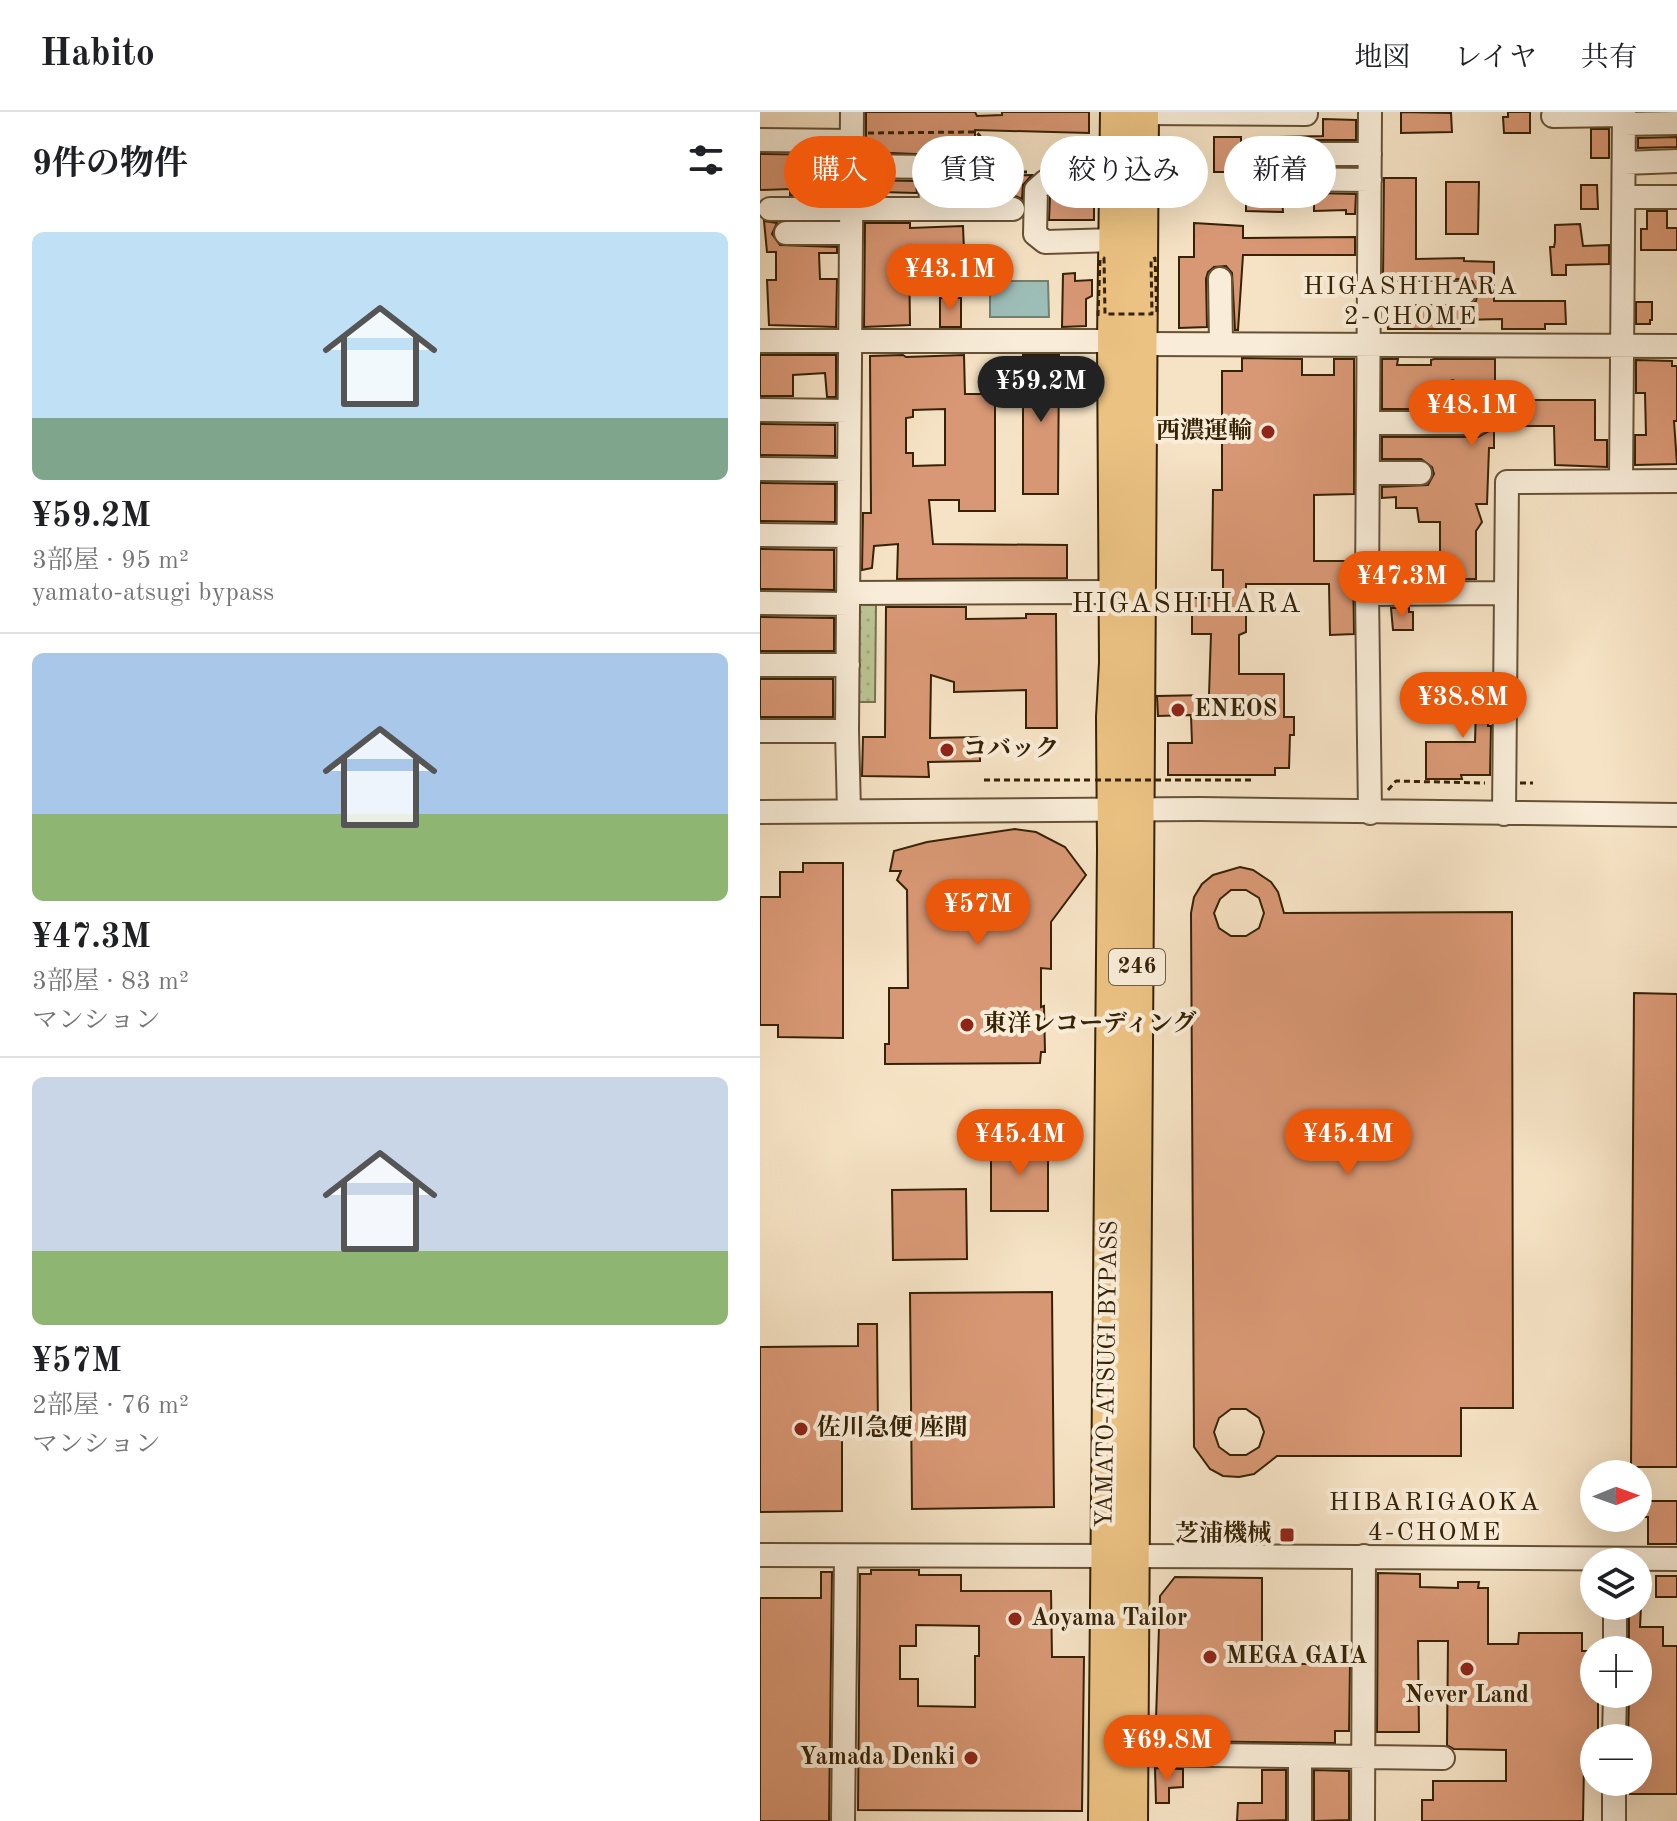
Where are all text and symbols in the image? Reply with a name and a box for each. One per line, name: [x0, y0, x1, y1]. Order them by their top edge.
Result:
text: Habito: [40, 36, 155, 74]
text: 地図: [1354, 45, 1410, 73]
text: レイヤ: [1454, 45, 1537, 73]
text: 共有: [1581, 45, 1637, 73]
chip: 購入: [784, 136, 896, 208]
chip: 賃貸: [912, 136, 1024, 208]
chip: 絞り込み: [1040, 136, 1208, 208]
chip: 新着: [1224, 136, 1336, 208]
icon: filters: [684, 138, 728, 182]
text: 9件の物件: [32, 148, 188, 182]
pin: ¥43.1M: [885, 244, 1015, 312]
text: ¥43.1M: [905, 257, 995, 283]
district label: HIGASHIHARA 2-CHOME: [1303, 274, 1519, 330]
icon: home: [308, 284, 452, 428]
pin: ¥59.2M: [976, 356, 1106, 424]
text: ¥59.2M: [996, 369, 1086, 395]
pin: ¥48.1M: [1407, 380, 1537, 448]
text: ¥48.1M: [1427, 393, 1517, 419]
place label: 西濃運輸: [1156, 417, 1252, 444]
marker: 西濃運輸: [1259, 423, 1277, 441]
text: ¥59.2M: [32, 500, 151, 534]
text: 3部屋 · 95 m²: [32, 548, 189, 574]
pin: ¥47.3M: [1337, 551, 1467, 619]
text: ¥47.3M: [1357, 564, 1447, 590]
text: yamato-atsugi bypass: [32, 580, 274, 606]
district label: HIGASHIHARA: [1071, 591, 1303, 619]
pin: ¥38.8M: [1398, 672, 1528, 740]
text: ¥38.8M: [1418, 685, 1508, 711]
place label: ENEOS: [1194, 698, 1277, 722]
marker: ENEOS: [1169, 701, 1187, 719]
icon: home: [308, 705, 452, 849]
place label: コバック: [963, 736, 1059, 762]
marker: コバック: [938, 741, 956, 759]
pin: ¥57M: [931, 879, 1025, 947]
text: ¥57M: [944, 892, 1012, 918]
text: ¥47.3M: [32, 921, 151, 955]
road number: 246: [1109, 949, 1165, 985]
text: 3部屋 · 83 m²: [32, 969, 189, 995]
text: マンション: [32, 1008, 161, 1034]
place label: 東洋レコーディング: [983, 1010, 1197, 1037]
marker: 東洋レコーディング: [958, 1016, 976, 1034]
pin: ¥45.4M: [955, 1109, 1085, 1177]
pin: ¥45.4M: [1283, 1109, 1413, 1177]
text: ¥45.4M: [975, 1122, 1065, 1148]
text: ¥45.4M: [1303, 1122, 1393, 1148]
icon: home: [308, 1129, 452, 1273]
street label: YAMATO-ATSUGI BYPASS: [1093, 1220, 1123, 1528]
text: ¥57M: [32, 1345, 121, 1379]
text: 2部屋 · 76 m²: [32, 1393, 189, 1419]
place label: 佐川急便 座間: [817, 1414, 968, 1441]
marker: 佐川急便 座間: [792, 1420, 810, 1438]
text: マンション: [32, 1432, 161, 1458]
north arrow: [1580, 1460, 1652, 1532]
map controls: [1580, 1460, 1652, 1796]
district label: HIBARIGAOKA 4-CHOME: [1329, 1490, 1541, 1546]
place label: 芝浦機械: [1175, 1520, 1271, 1547]
marker: 芝浦機械: [1278, 1526, 1296, 1544]
button: layers: [1580, 1548, 1652, 1620]
place label: Aoyama Tailor: [1031, 1607, 1187, 1631]
marker: Aoyama Tailor: [1006, 1610, 1024, 1628]
button: +: [1580, 1636, 1652, 1708]
place label: MEGA GAIA: [1226, 1645, 1368, 1669]
marker: MEGA GAIA: [1201, 1648, 1219, 1666]
marker: Never Land: [1458, 1660, 1476, 1678]
place label: Never Land: [1405, 1684, 1529, 1708]
pin: ¥69.8M: [1102, 1715, 1232, 1783]
button: −: [1580, 1724, 1652, 1796]
text: ¥69.8M: [1122, 1728, 1212, 1754]
place label: Yamada Denki: [799, 1746, 955, 1770]
marker: Yamada Denki: [962, 1749, 980, 1767]

